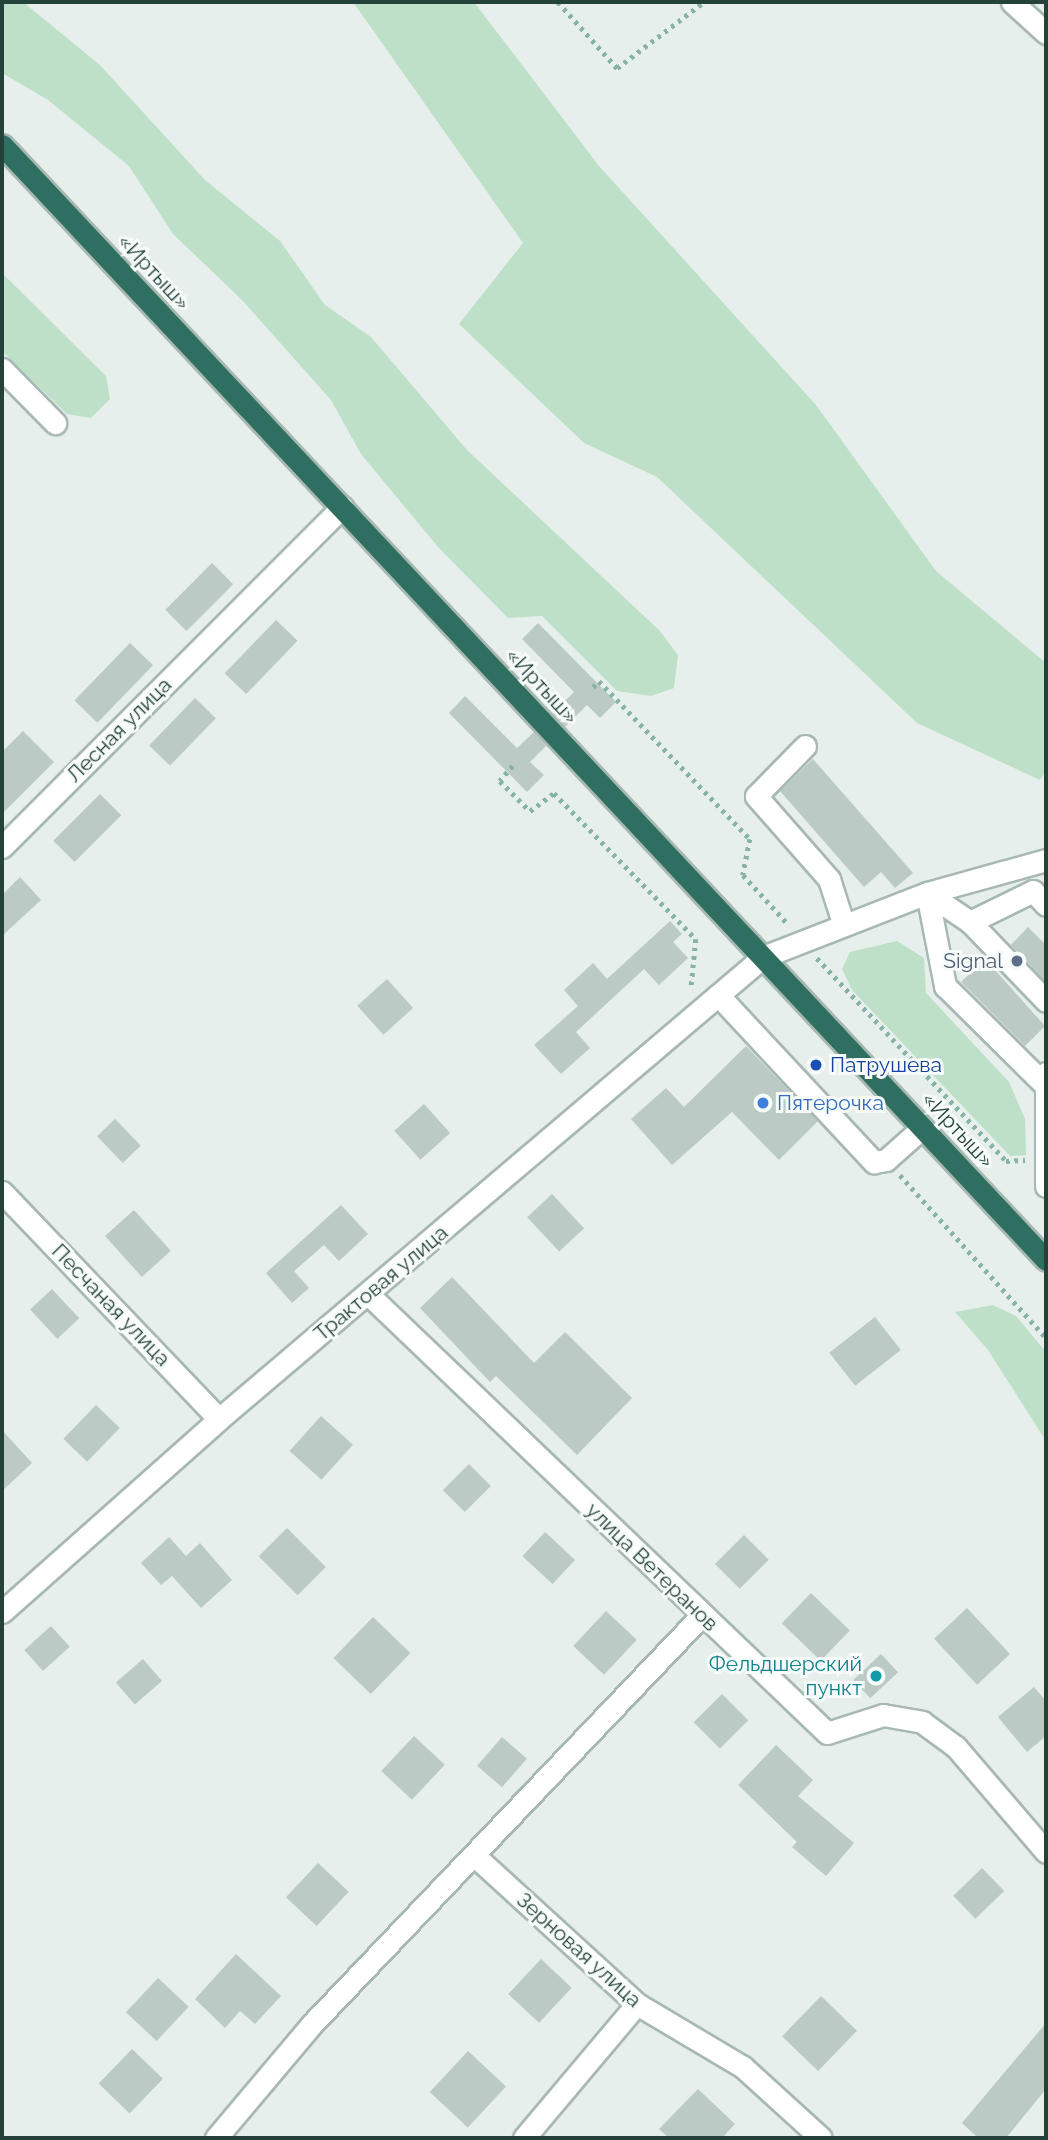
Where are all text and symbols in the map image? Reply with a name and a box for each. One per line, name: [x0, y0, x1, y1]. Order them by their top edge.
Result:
street label: «Иртыш»: [113, 229, 195, 315]
street label: «Иртыш»: [501, 643, 583, 729]
street label: Лесная улица: [61, 672, 177, 788]
place label: Signal: [943, 948, 1003, 974]
marker: Signal: [1009, 953, 1025, 969]
place label: Патрушева: [830, 1052, 942, 1078]
marker: Патрушева: [808, 1057, 824, 1073]
street label: «Иртыш»: [917, 1087, 999, 1173]
place label: Пятерочка: [777, 1090, 884, 1116]
marker: Пятерочка: [755, 1095, 771, 1111]
street label: Трактовая улица: [309, 1220, 453, 1346]
street label: Песчаная улица: [46, 1239, 176, 1371]
street label: улица Ветеранов: [581, 1498, 723, 1636]
place label: Фельдшерский пункт: [709, 1651, 862, 1701]
marker: Фельдшерский пункт: [868, 1668, 884, 1684]
street label: Зерновая улица: [511, 1887, 647, 2013]

